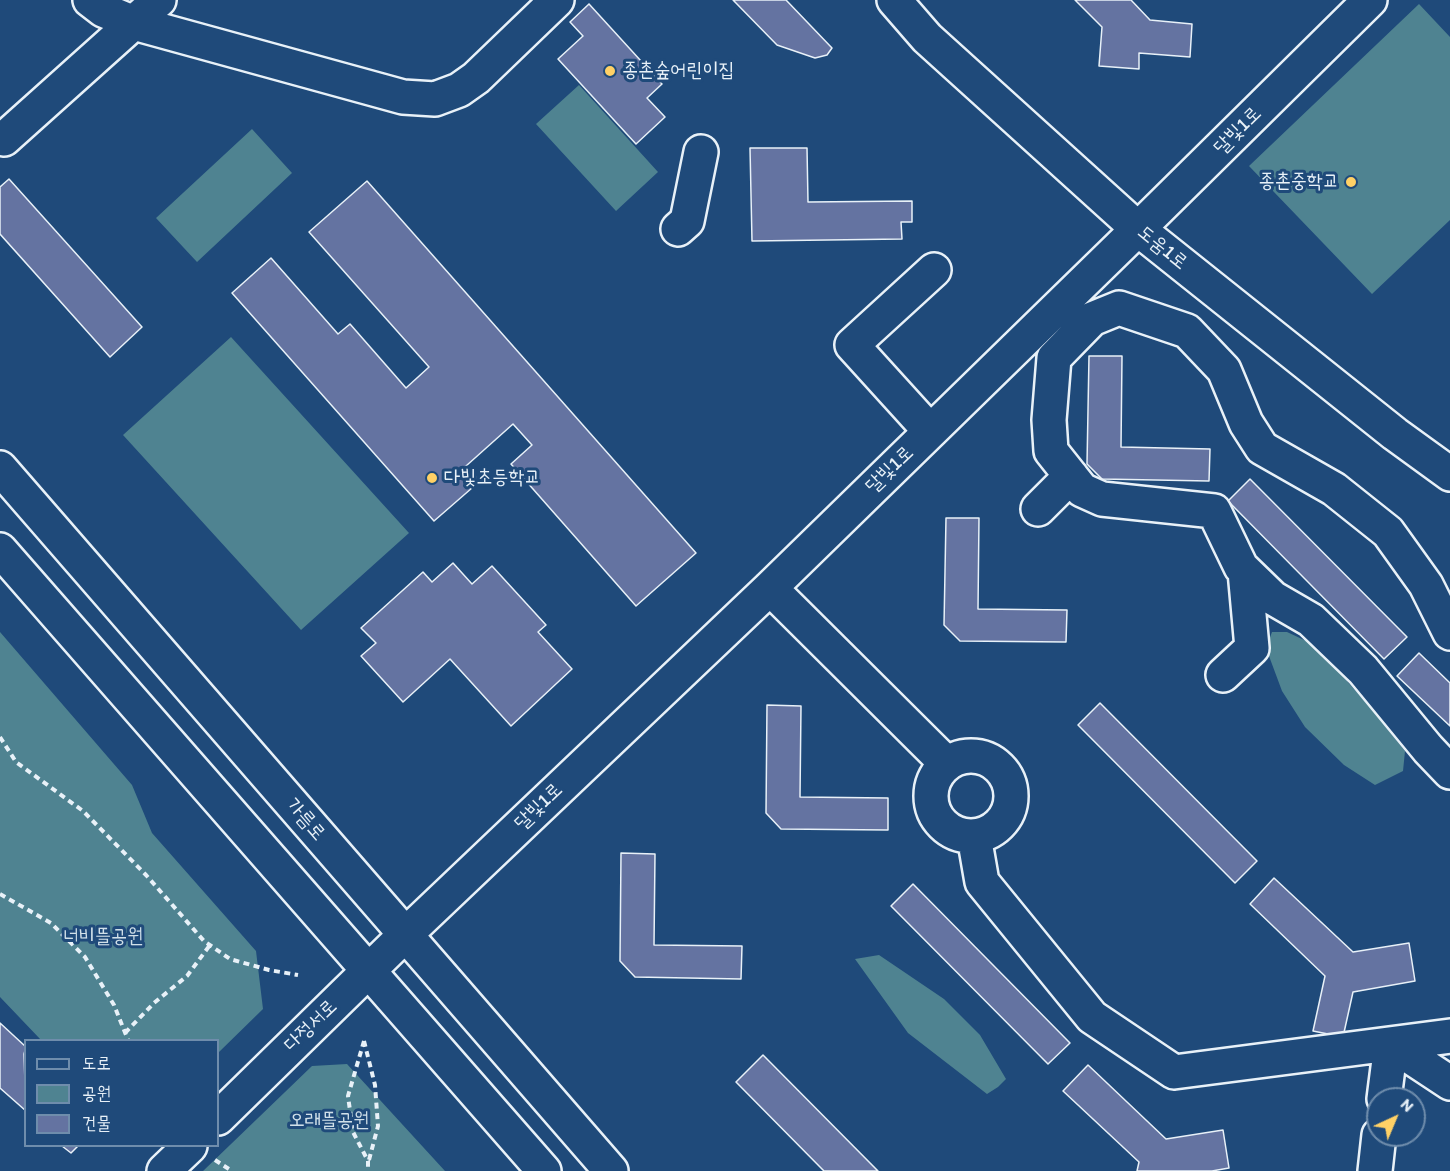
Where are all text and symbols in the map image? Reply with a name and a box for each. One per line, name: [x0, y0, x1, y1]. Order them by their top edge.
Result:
place label: 종촌숲어린이집: [622, 59, 735, 83]
marker: 종촌숲어린이집: [603, 64, 617, 78]
street label: 달빛1로: [1209, 102, 1267, 160]
place label: 종촌중학교: [1259, 170, 1339, 194]
marker: 종촌중학교: [1344, 175, 1358, 189]
street label: 도움1로: [1132, 221, 1192, 275]
street label: 달빛1로: [861, 441, 919, 499]
place label: 다빛초등학교: [444, 466, 541, 490]
marker: 다빛초등학교: [425, 471, 439, 485]
street label: 달빛1로: [510, 778, 568, 836]
street label: 가름로: [280, 794, 330, 846]
park label: 너비뜰공원: [63, 925, 143, 949]
street label: 다정서로: [280, 995, 342, 1057]
legend: [24, 1039, 219, 1147]
text: 도로: [82, 1052, 111, 1074]
text: 공원: [82, 1082, 111, 1104]
north arrow: [1366, 1087, 1426, 1147]
text: N: [1397, 1095, 1418, 1116]
park label: 오래뜰공원: [289, 1109, 369, 1133]
text: 건물: [82, 1112, 111, 1134]

